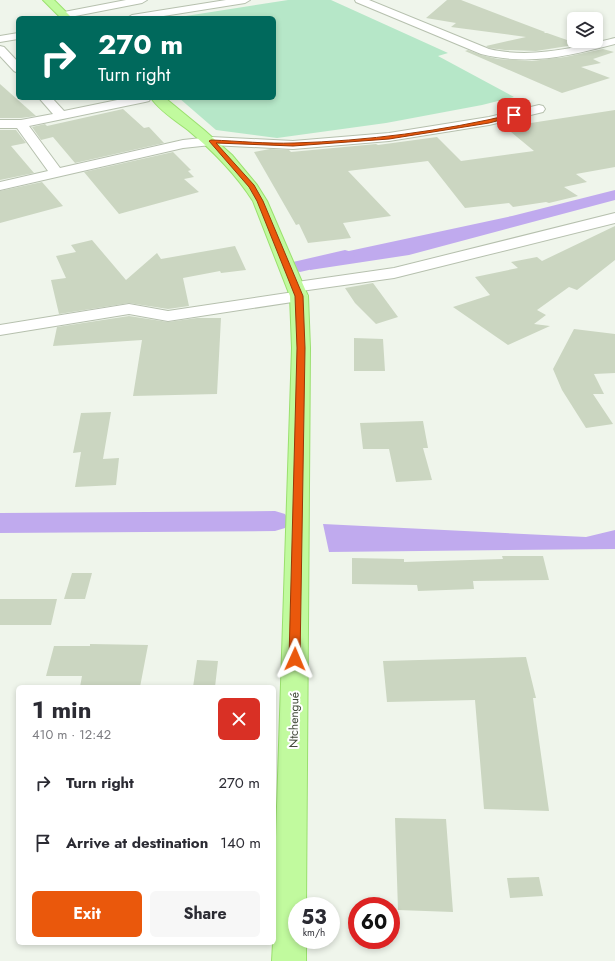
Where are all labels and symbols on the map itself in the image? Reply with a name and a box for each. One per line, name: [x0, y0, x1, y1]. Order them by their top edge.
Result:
pin: [497, 98, 531, 132]
position arrow: [274, 638, 316, 680]
street label: Ntchengué: [285, 692, 303, 748]
speed limit sign: 60: [348, 897, 400, 949]

